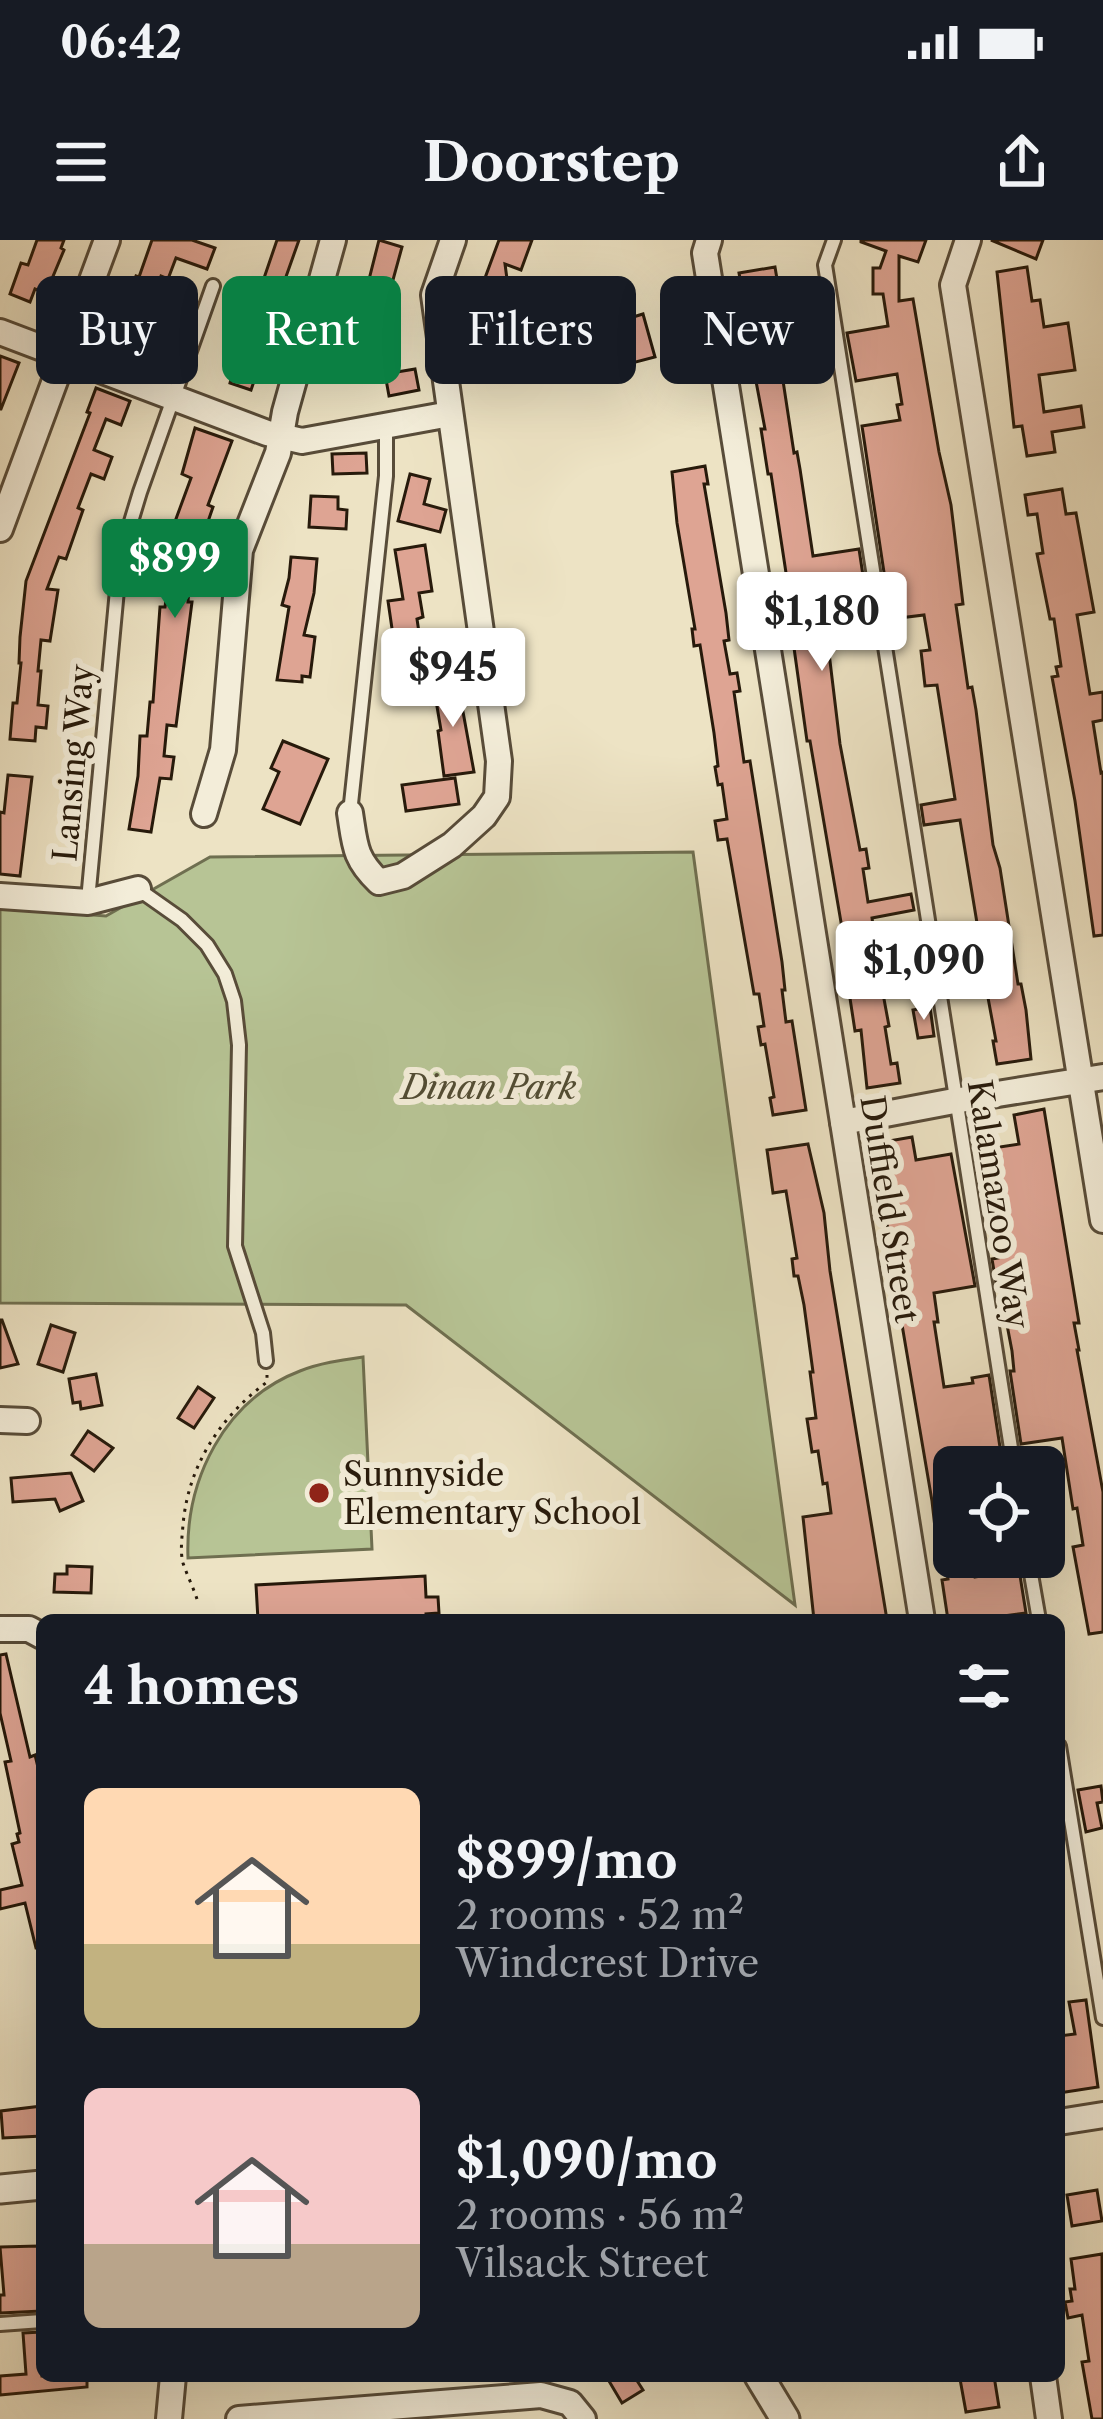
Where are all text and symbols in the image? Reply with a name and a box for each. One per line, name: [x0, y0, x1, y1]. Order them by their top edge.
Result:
text: 06:42: [60, 14, 182, 70]
icon: menu: [48, 129, 114, 195]
text: Doorstep: [423, 129, 680, 195]
icon: share: [989, 129, 1055, 195]
chip: Buy: [36, 276, 198, 384]
chip: Rent: [222, 276, 401, 384]
chip: Filters: [425, 276, 636, 384]
chip: New: [660, 276, 835, 384]
pin: $899: [104, 519, 246, 621]
text: $899: [129, 534, 221, 582]
pin: $1,180: [724, 572, 920, 674]
text: $1,180: [764, 587, 880, 635]
pin: $945: [382, 628, 524, 730]
text: $945: [408, 643, 498, 691]
street label: Lansing Way: [44, 662, 103, 863]
pin: $1,090: [826, 921, 1022, 1023]
text: $1,090: [863, 936, 985, 984]
park label: Dinan Park: [399, 1067, 576, 1108]
street label: Kalamazoo Way: [959, 1077, 1039, 1332]
street label: Duffield Street: [851, 1093, 928, 1326]
map controls: [933, 1446, 1065, 1578]
button: locate: [933, 1446, 1065, 1578]
place label: Sunnyside Elementary School: [343, 1454, 641, 1533]
marker: Sunnyside Elementary School: [306, 1480, 332, 1506]
icon: filters: [951, 1653, 1017, 1719]
text: 4 homes: [84, 1655, 299, 1717]
text: $899/mo: [456, 1829, 678, 1891]
icon: home: [180, 1836, 324, 1980]
text: 2 rooms · 52 m²: [456, 1891, 744, 1939]
text: Windcrest Drive: [456, 1939, 759, 1987]
text: $1,090/mo: [456, 2129, 718, 2191]
icon: home: [180, 2136, 324, 2280]
text: 2 rooms · 56 m²: [456, 2191, 744, 2239]
text: Vilsack Street: [456, 2239, 708, 2287]

